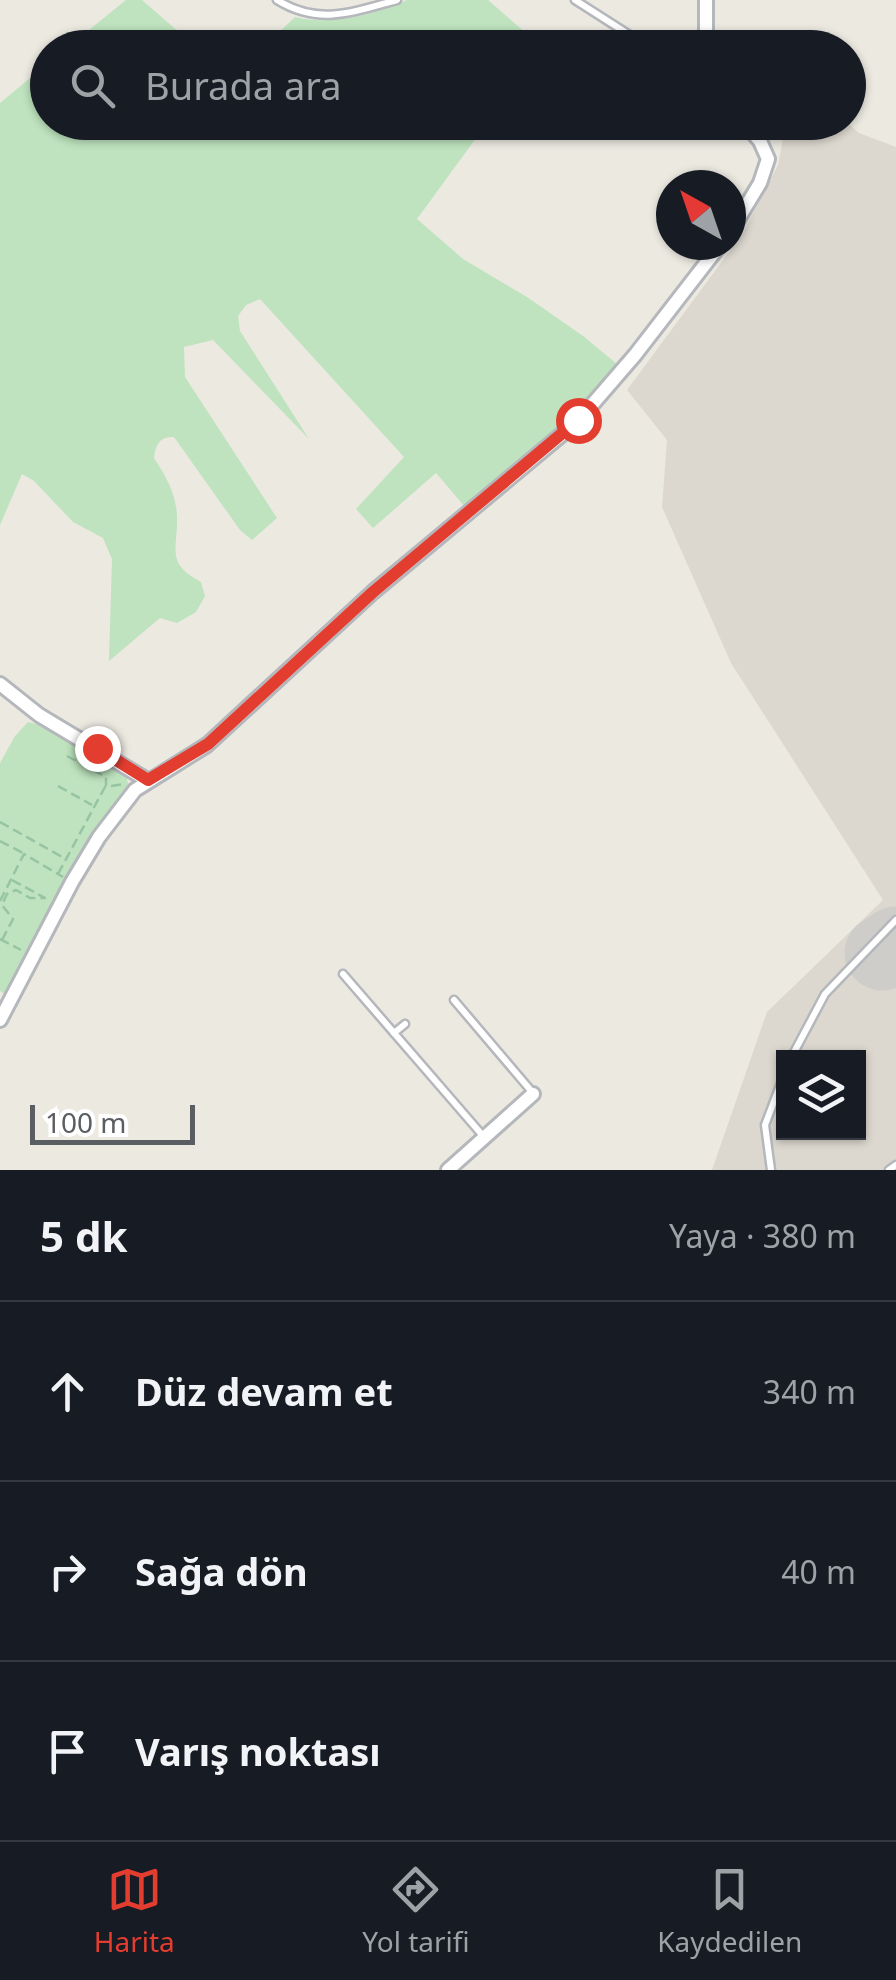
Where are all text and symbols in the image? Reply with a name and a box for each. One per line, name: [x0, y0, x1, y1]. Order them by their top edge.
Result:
search box: [30, 30, 866, 140]
icon: search: [65, 58, 120, 113]
text: Burada ara: [145, 59, 342, 111]
north arrow: [656, 170, 746, 260]
route start: [556, 398, 602, 444]
route end: [75, 726, 121, 772]
map controls: [776, 1050, 866, 1140]
button: layers: [776, 1050, 866, 1140]
scale bar: [30, 1100, 195, 1144]
text: 100 m: [45, 1103, 127, 1141]
text: 5 dk: [40, 1207, 128, 1264]
text: Yaya · 380 m: [669, 1214, 856, 1257]
icon: ahead: [40, 1364, 95, 1419]
text: Düz devam et: [135, 1365, 393, 1417]
text: 340 m: [763, 1370, 856, 1413]
icon: right: [40, 1544, 95, 1599]
text: Sağa dön: [135, 1545, 308, 1597]
text: 40 m: [781, 1550, 856, 1593]
icon: arrive: [40, 1724, 95, 1779]
text: Varış noktası: [135, 1725, 381, 1777]
tab: Harita: [94, 1862, 175, 1960]
tab: Yol tarifi: [362, 1862, 470, 1960]
tab: Kaydedilen: [657, 1862, 802, 1960]

